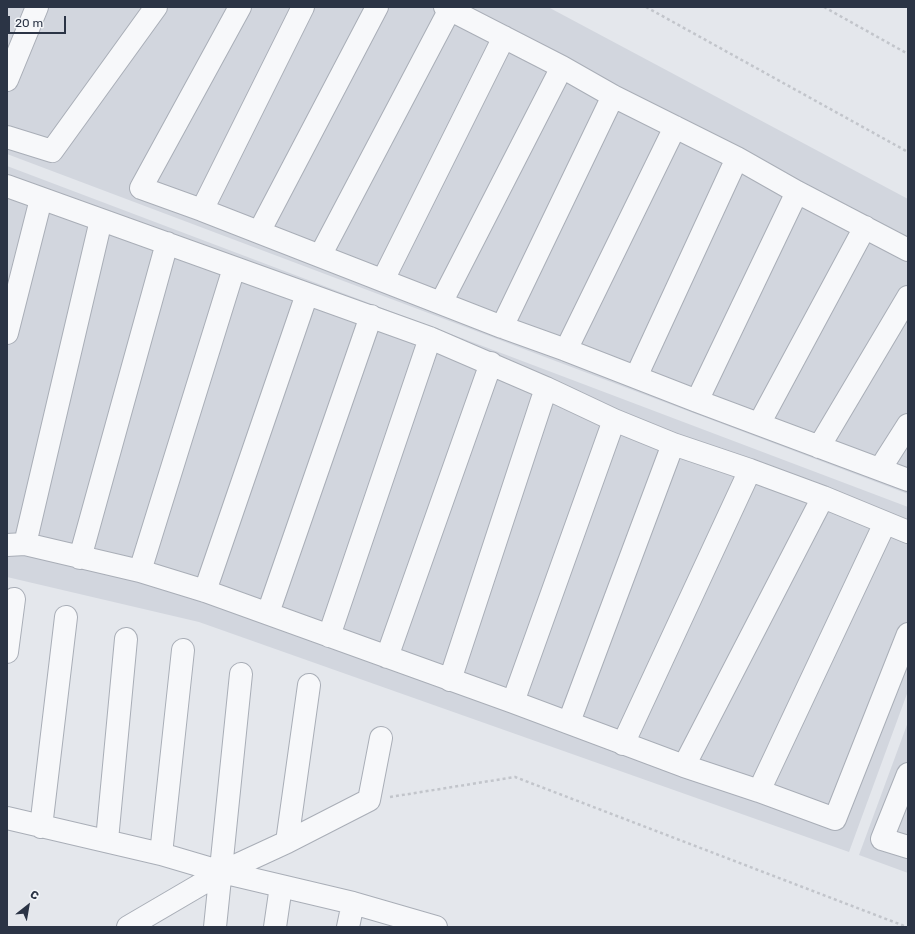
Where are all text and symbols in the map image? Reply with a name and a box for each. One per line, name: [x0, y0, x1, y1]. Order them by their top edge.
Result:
scale bar: [10, 8, 68, 34]
text: 20 m: [15, 16, 43, 30]
north arrow: [8, 886, 48, 926]
text: С: [28, 888, 41, 903]

